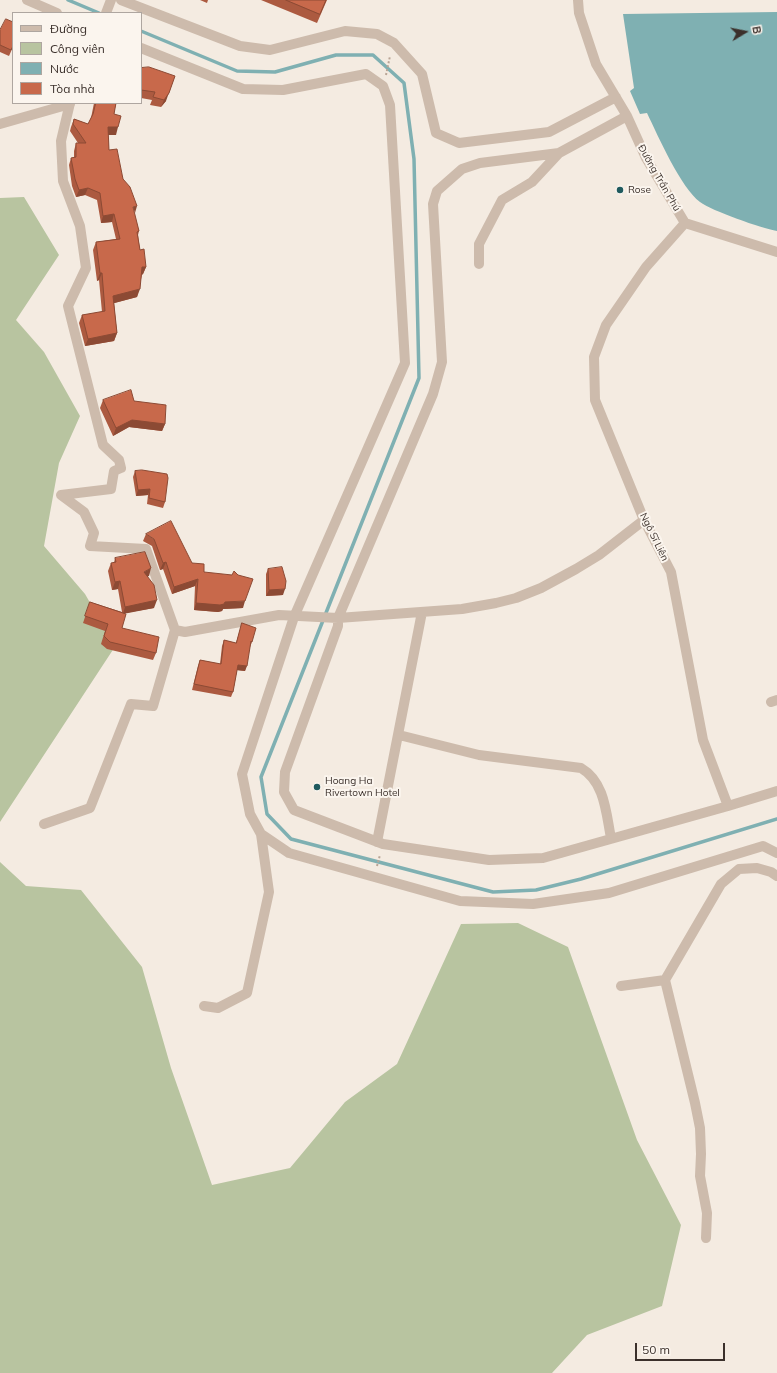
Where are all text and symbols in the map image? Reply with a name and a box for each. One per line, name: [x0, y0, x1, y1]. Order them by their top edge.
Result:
legend: [12, 12, 142, 104]
north arrow: [725, 12, 765, 52]
text: Đường: [50, 21, 87, 36]
text: B: [749, 25, 764, 35]
text: Công viên: [50, 41, 105, 56]
text: Nước: [50, 61, 79, 76]
text: Tòa nhà: [50, 81, 95, 96]
street label: Đường Trần Phú: [635, 143, 683, 213]
place label: Rose: [628, 184, 651, 196]
marker: Rose: [615, 185, 625, 195]
street label: Ngô Sĩ Liên: [637, 511, 671, 563]
place label: Hoang Ha Rivertown Hotel: [325, 775, 400, 798]
marker: Hoang Ha Rivertown Hotel: [312, 782, 322, 792]
scale bar: [637, 1335, 727, 1361]
text: 50 m: [642, 1342, 670, 1357]

